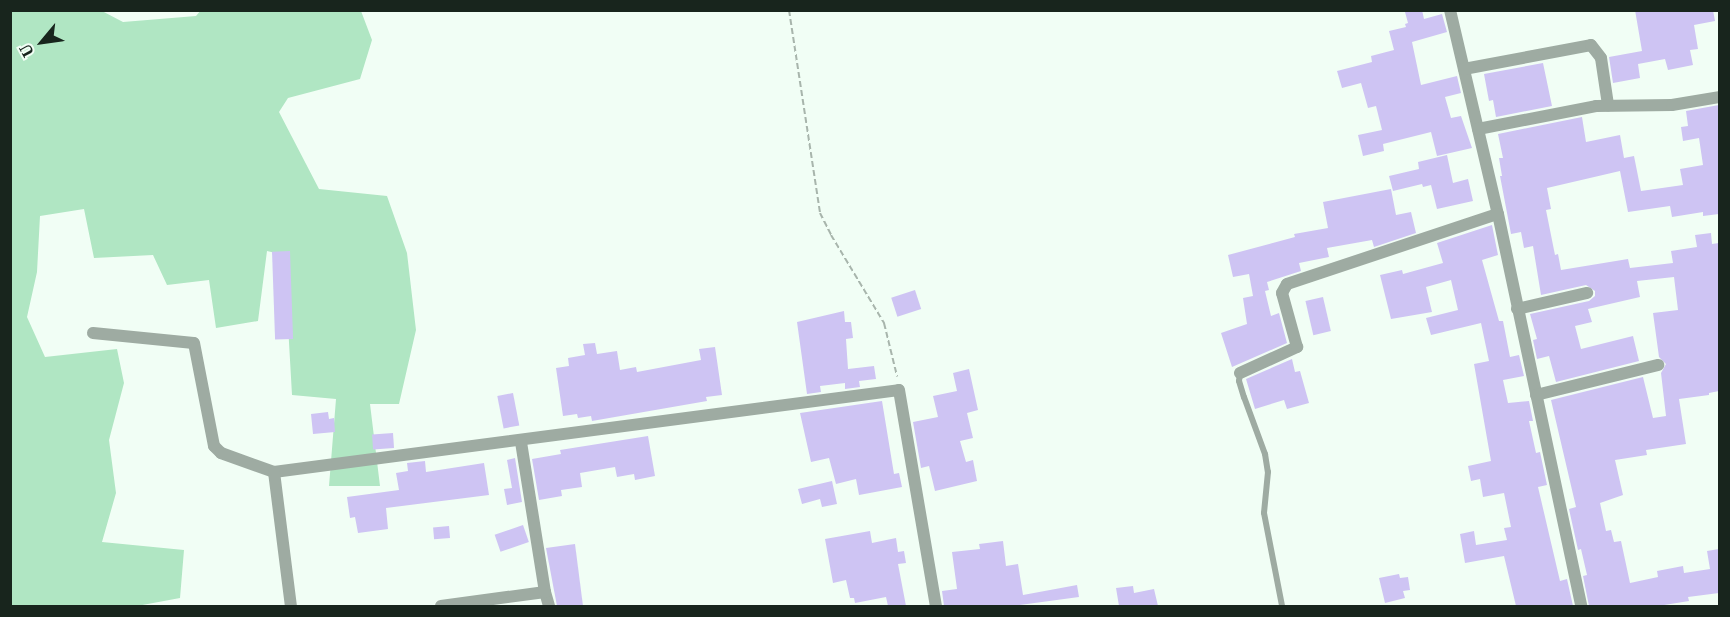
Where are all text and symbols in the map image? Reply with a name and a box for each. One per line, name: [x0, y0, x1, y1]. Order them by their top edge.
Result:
north arrow: [12, 12, 72, 72]
text: U: [14, 40, 39, 61]

